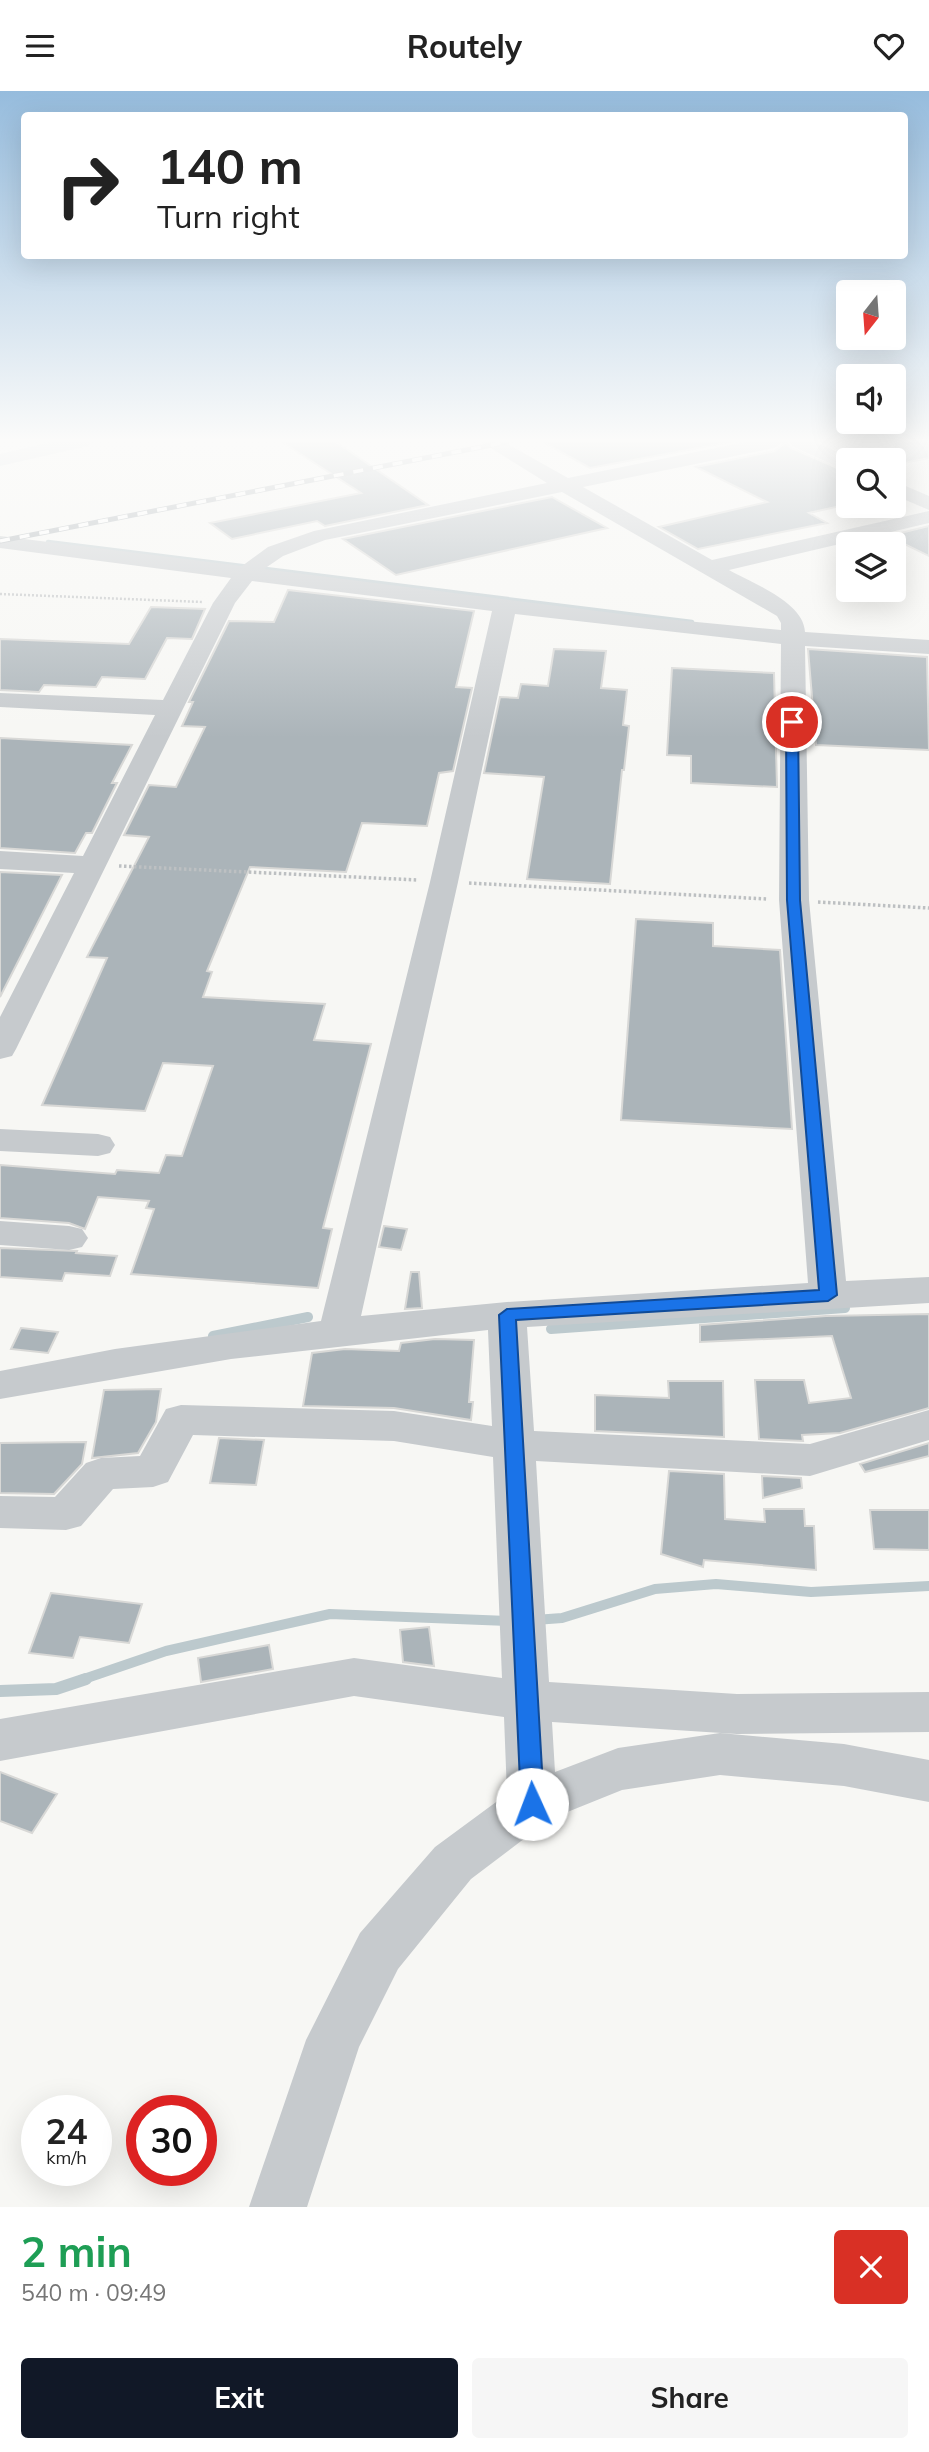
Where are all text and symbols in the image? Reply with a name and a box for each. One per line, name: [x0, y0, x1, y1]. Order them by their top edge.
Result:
text: Routely: [407, 26, 522, 66]
icon: menu: [21, 27, 59, 65]
icon: heart: [870, 27, 908, 65]
text: 140 m: [157, 135, 303, 196]
icon: right: [42, 140, 133, 231]
text: Turn right: [157, 196, 300, 236]
north arrow: [836, 280, 906, 350]
map controls: [836, 280, 906, 602]
button: sound: [836, 364, 906, 434]
button: search: [836, 448, 906, 518]
button: layers: [836, 532, 906, 602]
pin: [762, 692, 822, 752]
icon: arrive: [773, 703, 811, 741]
position arrow: [495, 1767, 569, 1841]
speed limit sign: 30: [126, 2095, 217, 2186]
text: 24: [45, 2109, 88, 2153]
text: km/h: [46, 2146, 87, 2169]
text: 2 min: [21, 2225, 132, 2278]
button: close: [834, 2230, 908, 2304]
text: 540 m · 09:49: [21, 2278, 166, 2307]
button: Exit: [21, 2358, 458, 2438]
button: Share: [472, 2358, 908, 2438]

